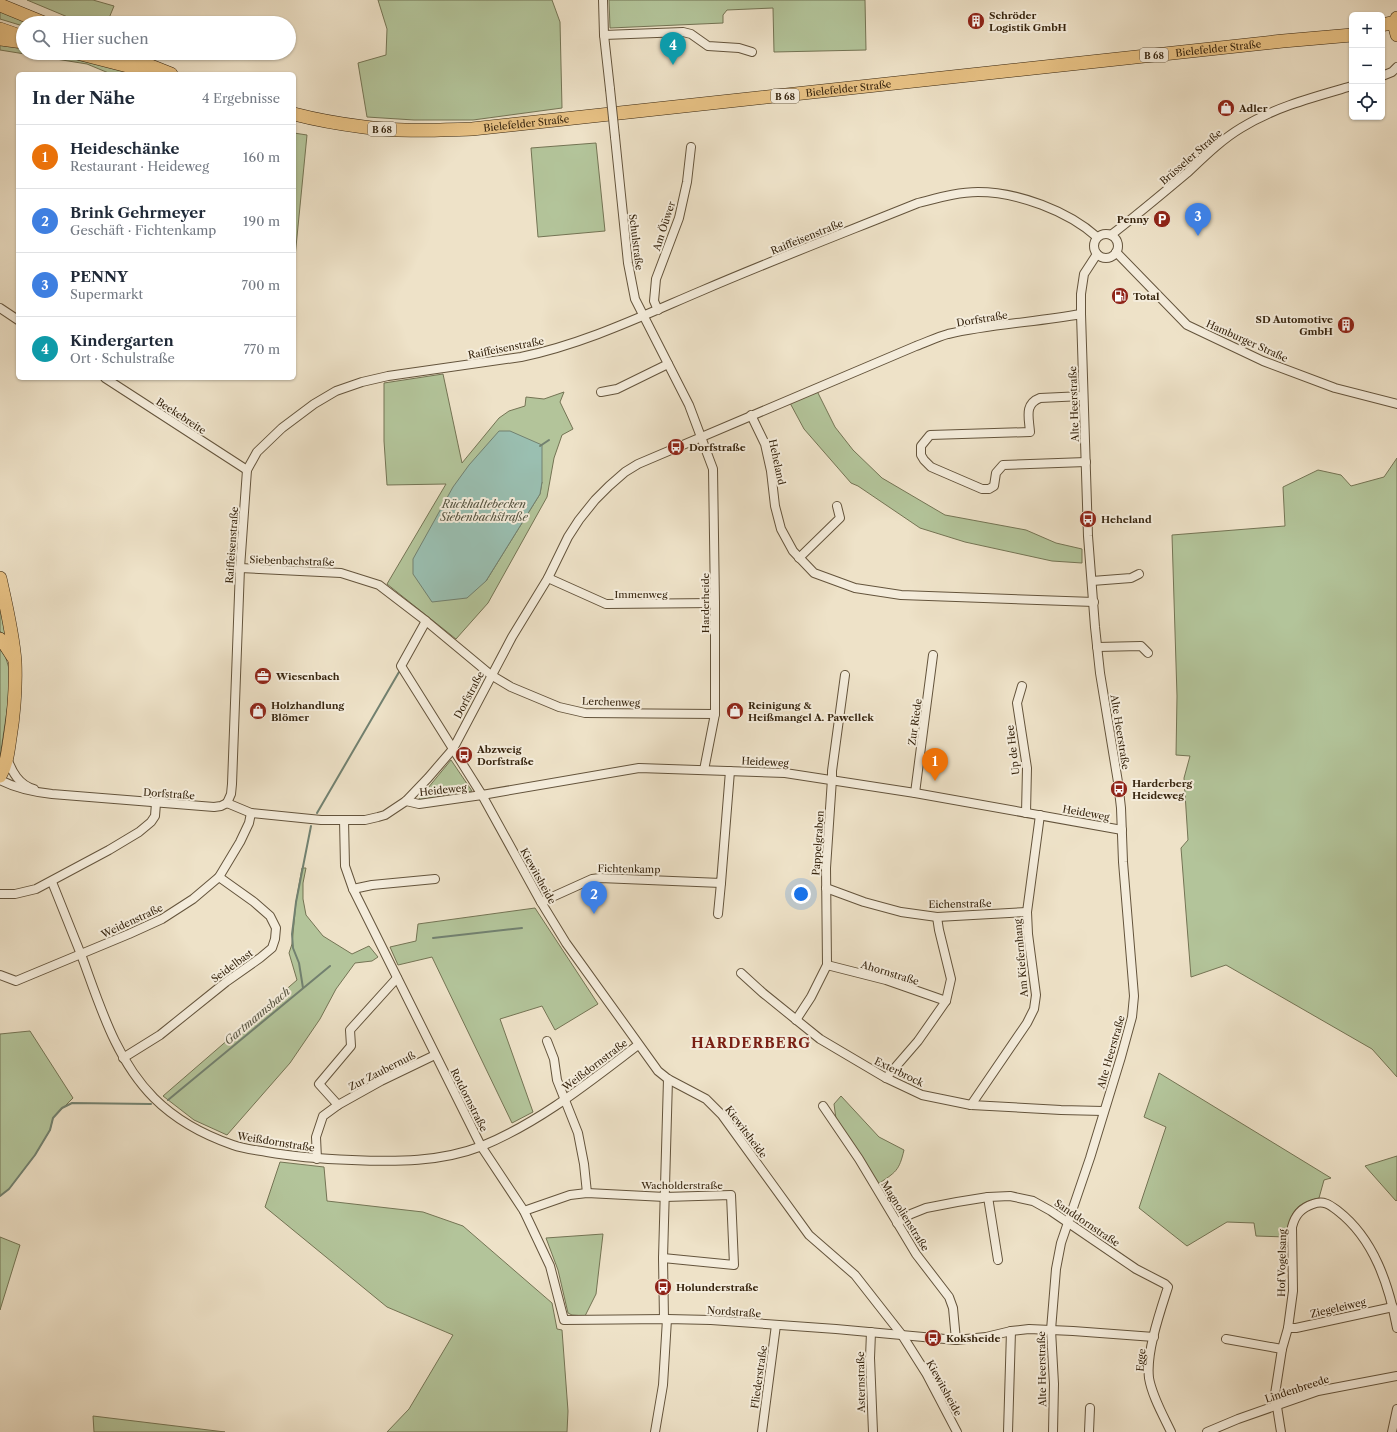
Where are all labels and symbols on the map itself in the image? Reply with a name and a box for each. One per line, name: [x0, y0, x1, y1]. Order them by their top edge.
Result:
place label: Schröder Logistik GmbH: [989, 9, 1067, 34]
building icon: Schröder Logistik GmbH: [966, 11, 986, 31]
pin: 4: [660, 32, 686, 65]
street label: Bielefelder Straße: [1175, 37, 1262, 59]
road number: B 68: [1140, 48, 1168, 62]
street label: Bielefelder Straße: [805, 77, 892, 99]
road number: B 68: [771, 89, 799, 103]
shop icon: Adler: [1216, 98, 1236, 118]
place label: Adler: [1238, 102, 1268, 115]
street label: Bielefelder Straße: [483, 112, 570, 134]
road number: B 68: [368, 122, 396, 136]
street label: Brüsseler Straße: [1157, 126, 1225, 188]
street label: Am Öüwer: [650, 199, 678, 253]
pin: 3: [1185, 203, 1211, 236]
parking icon: Penny: [1152, 209, 1172, 229]
street label: Schulstraße: [626, 213, 646, 271]
place label: Penny: [1117, 213, 1150, 226]
street label: Raiffeisenstraße: [769, 216, 846, 257]
fuel station icon: Total: [1110, 286, 1130, 306]
place label: Total: [1133, 290, 1160, 303]
street label: Dorfstraße: [955, 308, 1009, 329]
place label: SD Automotive GmbH: [1256, 313, 1333, 338]
building icon: SD Automotive GmbH: [1336, 315, 1356, 335]
street label: Hamburger Straße: [1204, 317, 1290, 365]
street label: Raiffeisenstraße: [467, 334, 545, 362]
street label: Alte Heerstraße: [1066, 366, 1082, 443]
street label: Beekebreite: [154, 395, 209, 437]
bus stop icon: Dorfstraße: [666, 437, 686, 457]
street label: Heheland: [766, 438, 788, 486]
place label: Dorfstraße: [689, 441, 746, 454]
water label: Rückhaltebecken Siebenbachstraße: [439, 497, 528, 524]
street label: Raiffeisenstraße: [223, 506, 241, 584]
bus stop icon: Heheland: [1078, 509, 1098, 529]
place label: Heheland: [1101, 513, 1152, 526]
street label: Siebenbachstraße: [249, 553, 335, 569]
street label: Harderheide: [699, 572, 712, 633]
street label: Immenweg: [615, 588, 668, 601]
office icon: Wiesenbach: [253, 666, 273, 686]
street label: Dorfstraße: [451, 669, 487, 721]
place label: Wiesenbach: [275, 670, 340, 683]
street label: Alte Heerstraße: [1107, 693, 1132, 771]
street label: Lerchenweg: [582, 694, 641, 710]
street label: Zur Riede: [905, 697, 925, 746]
place label: Holzhandlung Blömer: [271, 699, 345, 724]
place label: Reinigung & Heißmangel A. Pawellek: [748, 699, 874, 724]
shop icon: Holzhandlung Blömer: [248, 701, 268, 721]
shop icon: Reinigung & Heißmangel A. Pawellek: [725, 701, 745, 721]
street label: Up de Hee: [1003, 724, 1023, 776]
place label: Abzweig Dorfstraße: [476, 743, 534, 768]
bus stop icon: Abzweig Dorfstraße: [454, 745, 474, 765]
pin: 1: [922, 748, 948, 781]
street label: Heideweg: [741, 754, 790, 770]
place label: Harderberg Heideweg: [1132, 777, 1192, 802]
bus stop icon: Harderberg Heideweg: [1109, 779, 1129, 799]
street label: Heideweg: [419, 781, 468, 799]
street label: Dorfstraße: [143, 786, 196, 802]
street label: Heideweg: [1062, 802, 1111, 824]
street label: Pappelgraben: [809, 809, 827, 876]
street label: Kiewitsheide: [517, 846, 559, 907]
street label: Fichtenkamp: [598, 862, 660, 876]
pin: 2: [581, 881, 607, 914]
your location: [791, 884, 811, 904]
street label: Eichenstraße: [928, 897, 992, 911]
street label: Weidenstraße: [98, 901, 165, 941]
street label: Am Kiefernhang: [1011, 918, 1031, 999]
street label: Seidelbast: [209, 946, 256, 985]
street label: Ahornstraße: [858, 958, 921, 988]
water label: Gartmannsbach: [221, 984, 293, 1048]
street label: Alte Heerstraße: [1094, 1013, 1128, 1091]
district label: HARDERBERG: [691, 1034, 811, 1052]
street label: Weißdornstraße: [559, 1036, 630, 1094]
street label: Zur Zaubernuß: [347, 1049, 417, 1093]
street label: Exterbrock: [872, 1054, 927, 1090]
street label: Rotdornstraße: [447, 1066, 491, 1134]
street label: Kiewitsheide: [722, 1103, 770, 1161]
street label: Weißdornstraße: [235, 1129, 316, 1155]
street label: Magnolienstraße: [878, 1178, 932, 1254]
street label: Wacholderstraße: [640, 1179, 723, 1192]
street label: Sanddornstraße: [1052, 1196, 1123, 1250]
street label: Hof Vogelsang: [1275, 1228, 1289, 1297]
bus stop icon: Holunderstraße: [653, 1277, 673, 1297]
place label: Holunderstraße: [676, 1281, 758, 1294]
street label: Ziegeleiweg: [1309, 1295, 1368, 1321]
street label: Nordstraße: [707, 1304, 762, 1320]
bus stop icon: Koksheide: [923, 1328, 943, 1348]
street label: Alte Heerstraße: [1035, 1331, 1049, 1408]
place label: Koksheide: [946, 1332, 1000, 1345]
street label: Fliederstraße: [748, 1344, 770, 1410]
street label: Egge: [1134, 1348, 1149, 1372]
street label: Asternstraße: [854, 1351, 868, 1414]
street label: Kiewitsheide: [923, 1358, 965, 1419]
street label: Lindenbreede: [1263, 1372, 1331, 1406]

